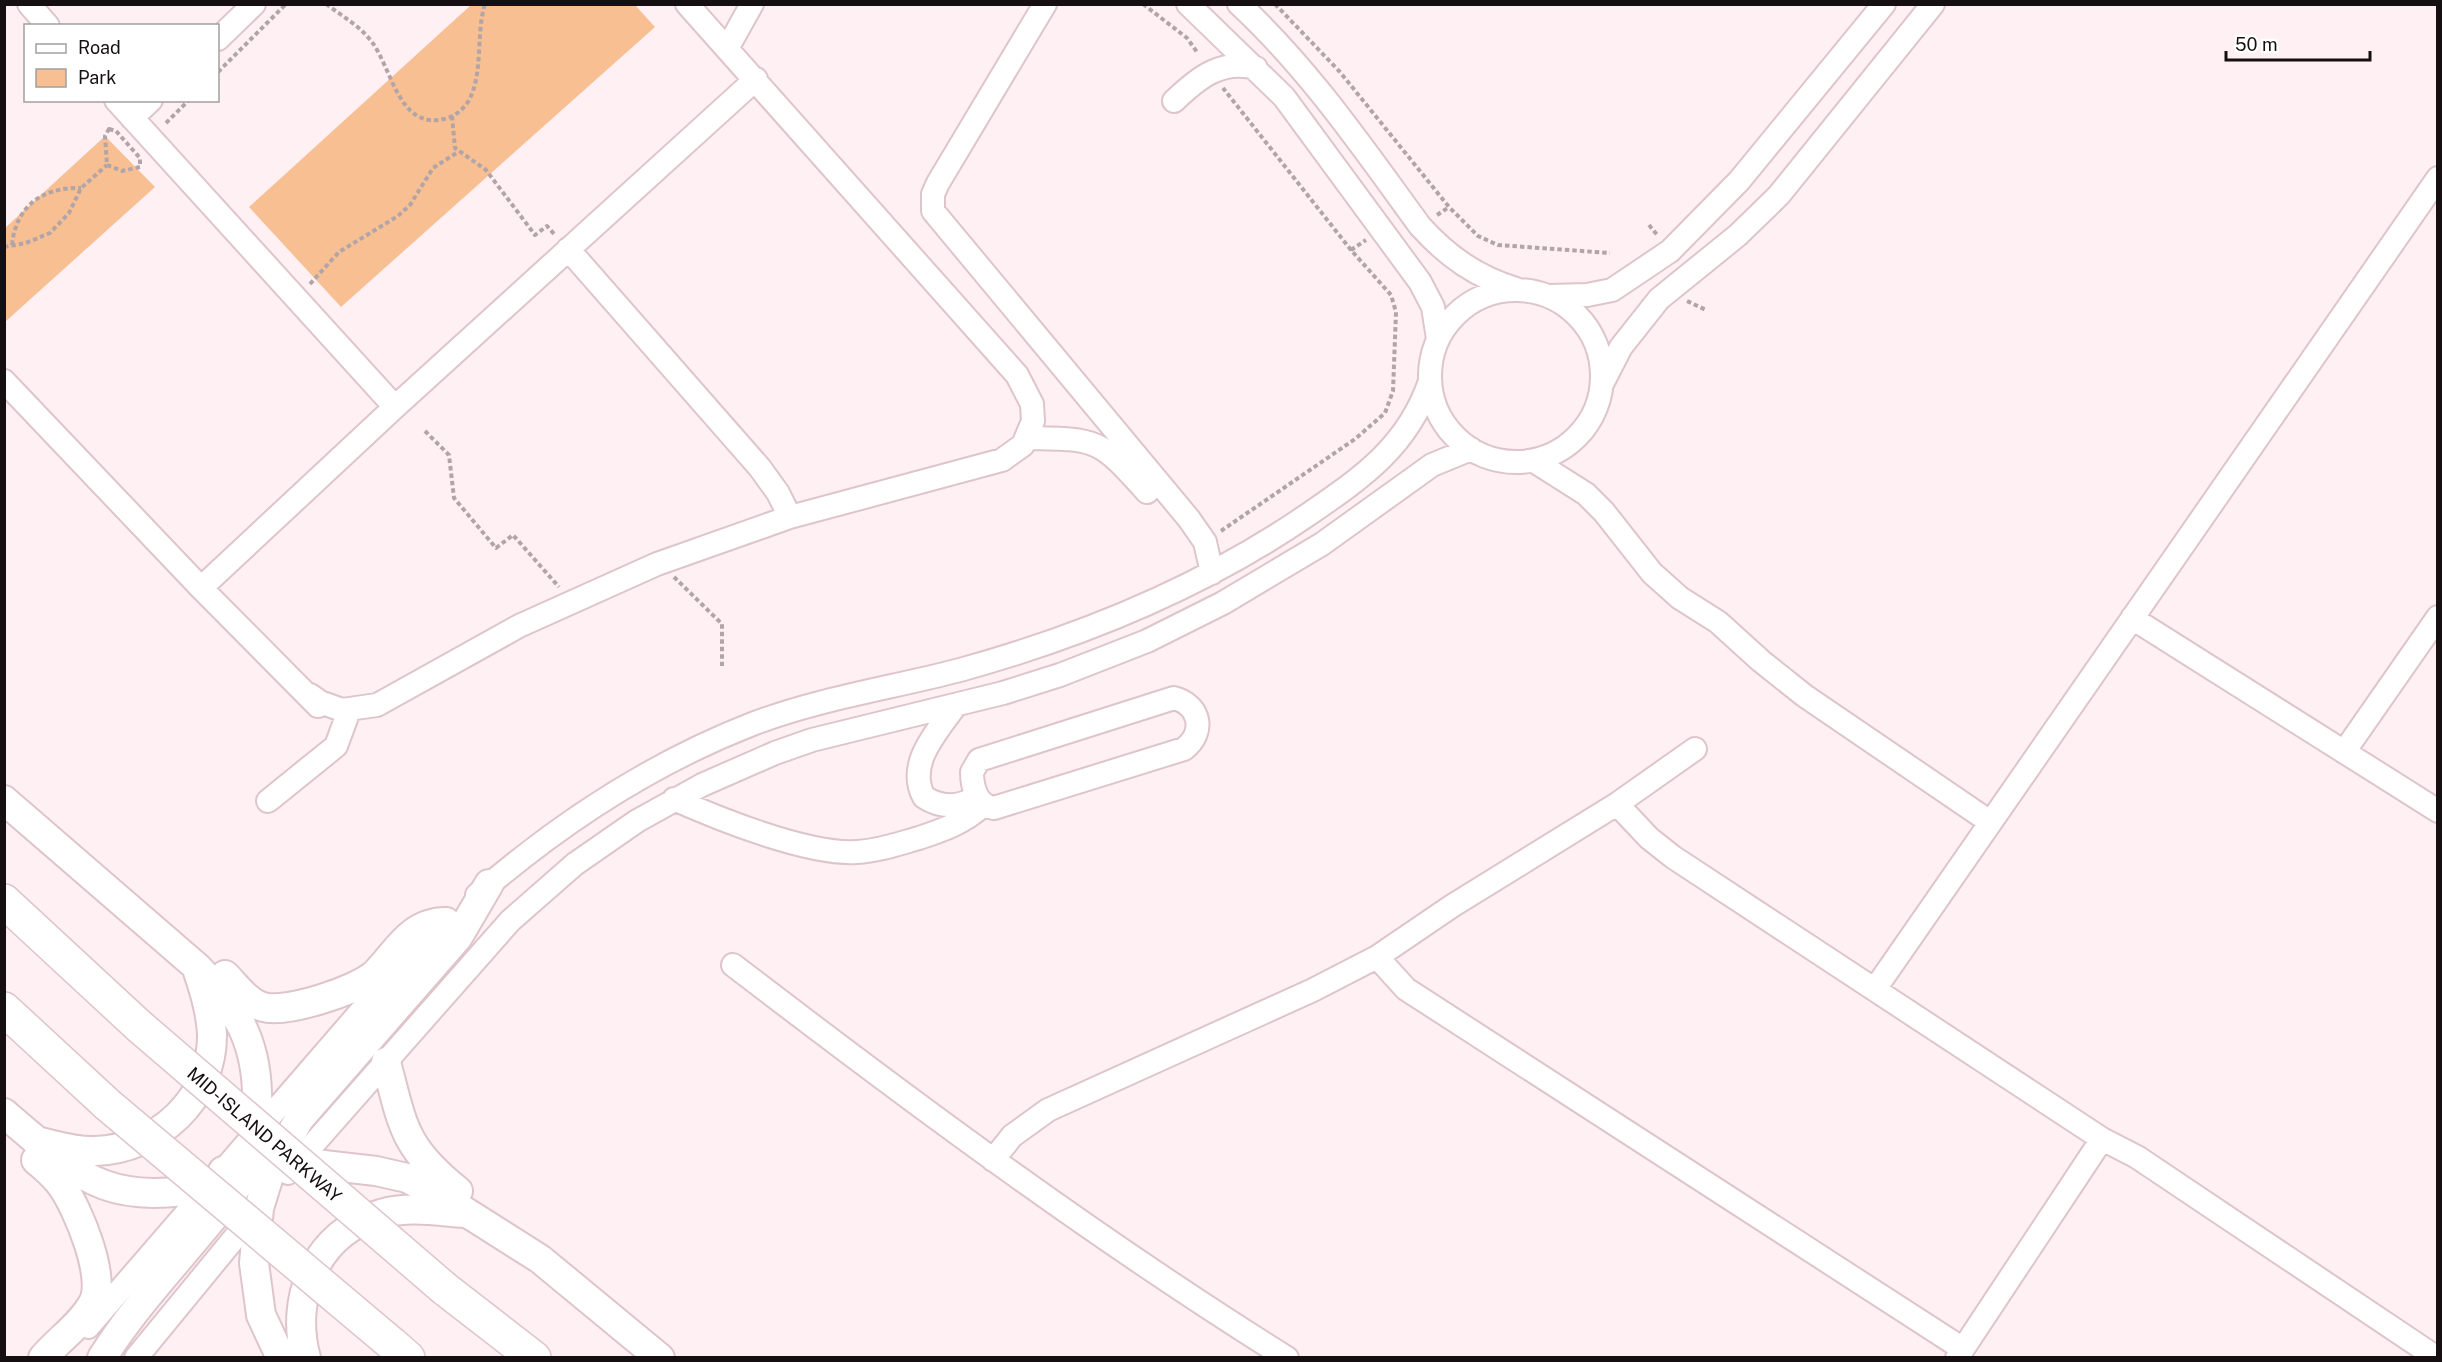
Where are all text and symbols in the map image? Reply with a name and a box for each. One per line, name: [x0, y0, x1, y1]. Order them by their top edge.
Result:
legend: [24, 24, 219, 102]
scale bar: [2226, 24, 2370, 62]
text: 50 m: [2235, 34, 2278, 55]
text: Road: [78, 37, 121, 58]
text: Park: [78, 67, 116, 88]
street label: MID-ISLAND PARKWAY: [183, 1062, 346, 1206]

